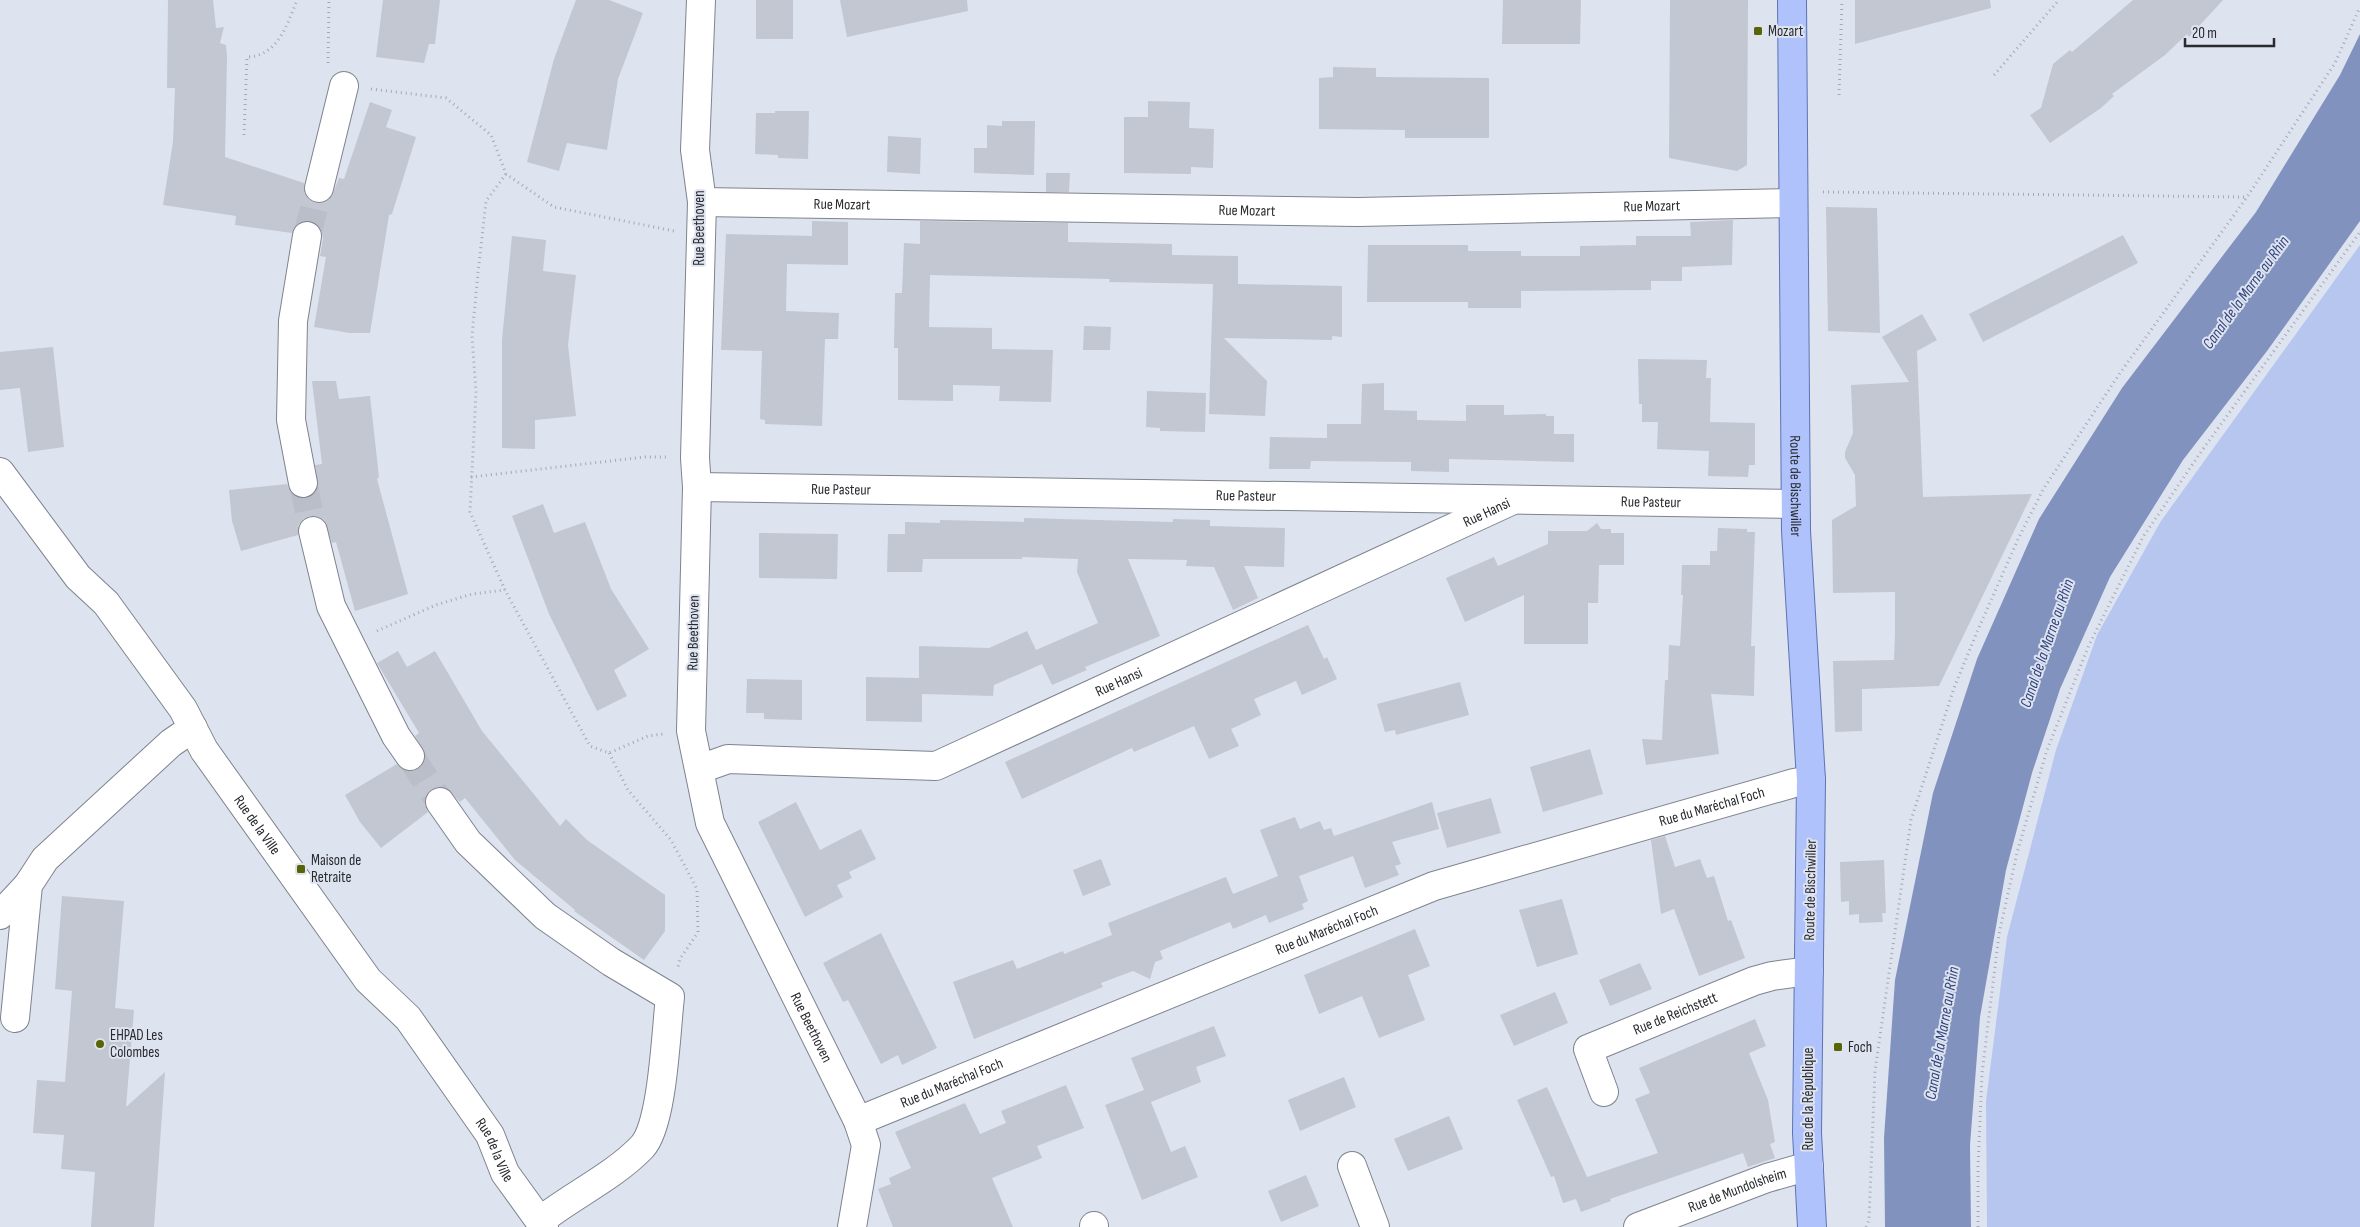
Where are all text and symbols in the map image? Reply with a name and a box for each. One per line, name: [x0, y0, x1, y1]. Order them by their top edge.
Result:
scale bar: [2185, 15, 2274, 47]
place label: Mozart: [1768, 22, 1804, 41]
text: 20 m: [2192, 24, 2217, 43]
marker: Mozart: [1752, 25, 1764, 37]
street label: Rue Beethoven: [690, 190, 709, 266]
street label: Rue Mozart: [813, 195, 871, 215]
street label: Rue Mozart: [1623, 196, 1681, 216]
street label: Rue Mozart: [1218, 201, 1276, 221]
water label: Canal de la Marne au Rhin: [2199, 233, 2294, 353]
street label: Route de Bischwiller: [1785, 435, 1805, 538]
street label: Rue Pasteur: [811, 480, 872, 500]
street label: Rue Pasteur: [1216, 486, 1277, 506]
street label: Rue Pasteur: [1621, 492, 1682, 512]
street label: Rue Hansi: [1460, 494, 1513, 532]
water label: Canal de la Marne au Rhin: [2017, 576, 2078, 710]
street label: Rue Beethoven: [683, 595, 704, 671]
street label: Rue Hansi: [1092, 663, 1146, 701]
street label: Rue du Maréchal Foch: [1657, 783, 1767, 831]
street label: Rue de la Ville: [229, 792, 285, 859]
street label: Route de Bischwiller: [1800, 839, 1821, 941]
place label: Maison de Retraite: [311, 851, 361, 887]
marker: Maison de Retraite: [295, 863, 307, 875]
street label: Rue du Maréchal Foch: [1273, 901, 1381, 960]
water label: Canal de la Marne au Rhin: [1921, 965, 1964, 1101]
street label: Rue de Reichstett: [1630, 988, 1721, 1040]
street label: Rue Beethoven: [786, 990, 836, 1066]
place label: EHPAD Les Colombes: [110, 1026, 163, 1062]
marker: EHPAD Les Colombes: [94, 1038, 106, 1050]
place label: Foch: [1848, 1038, 1872, 1057]
marker: Foch: [1832, 1041, 1844, 1053]
street label: Rue de la République: [1799, 1047, 1818, 1151]
street label: Rue du Maréchal Foch: [898, 1054, 1006, 1113]
street label: Rue de la Ville: [471, 1114, 517, 1186]
street label: Rue de Mundolsheim: [1686, 1164, 1789, 1217]

